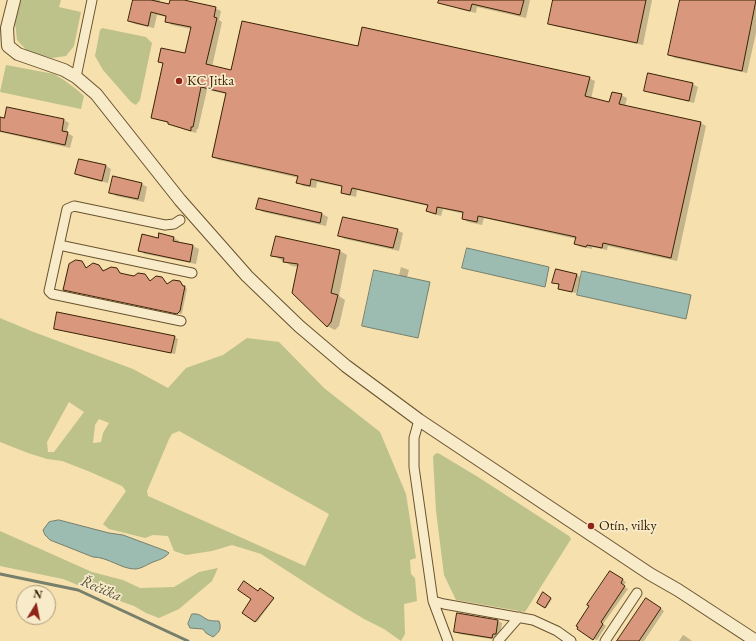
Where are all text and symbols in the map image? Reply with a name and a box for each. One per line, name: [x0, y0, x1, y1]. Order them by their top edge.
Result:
place label: KC Jitka: [187, 73, 234, 89]
marker: KC Jitka: [174, 76, 184, 86]
place label: Otín, vilky: [599, 518, 657, 534]
marker: Otín, vilky: [586, 521, 596, 531]
water label: Řečička: [78, 572, 124, 606]
north arrow: [16, 585, 56, 625]
text: N: [32, 587, 44, 602]

